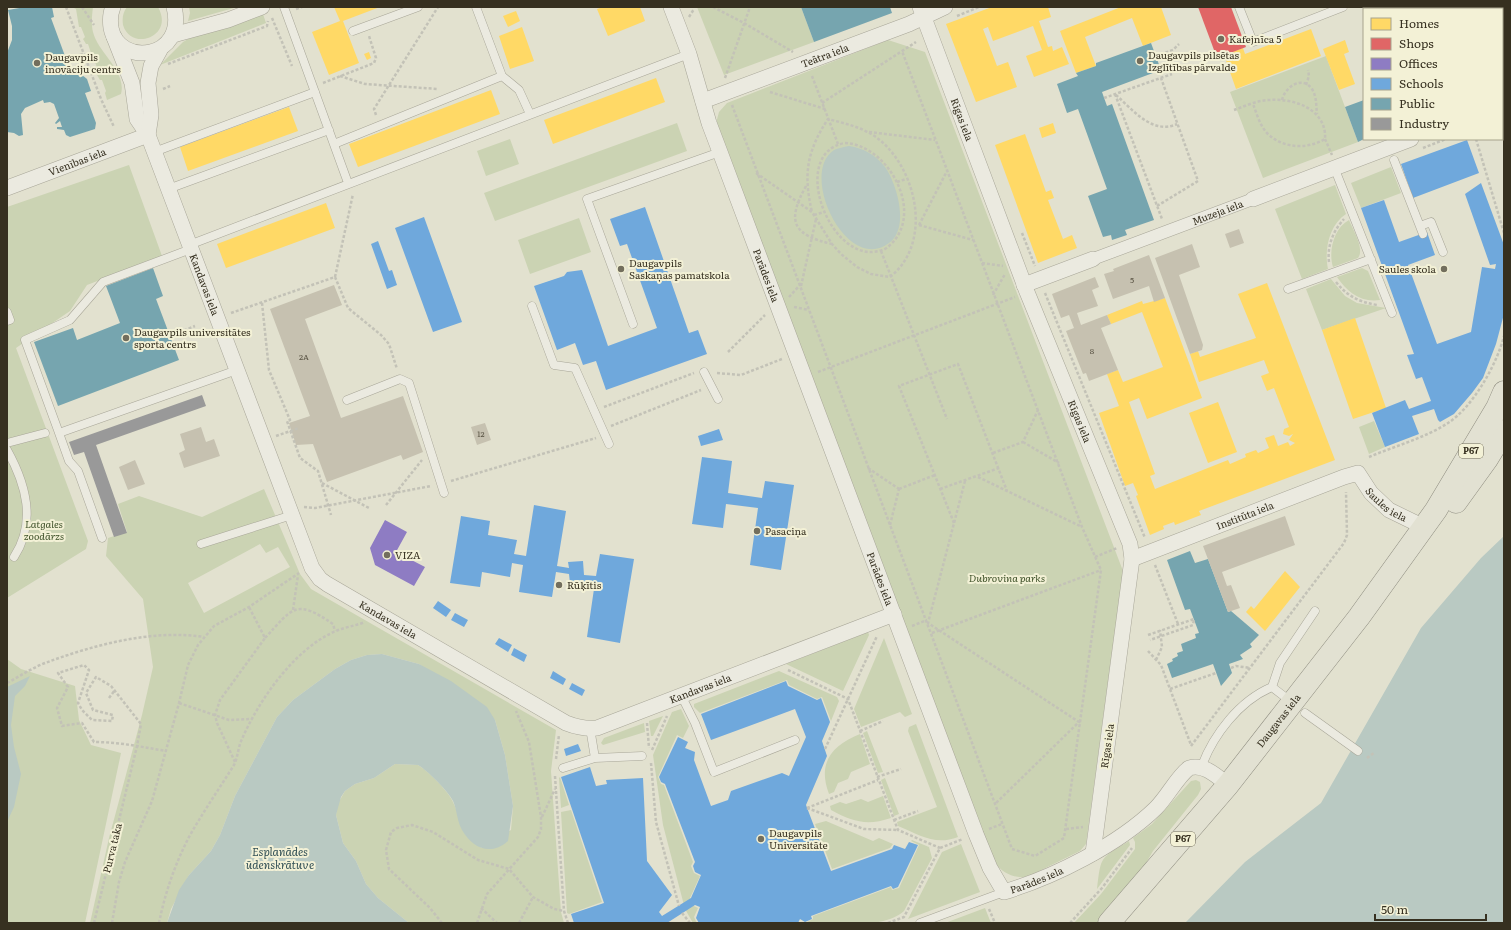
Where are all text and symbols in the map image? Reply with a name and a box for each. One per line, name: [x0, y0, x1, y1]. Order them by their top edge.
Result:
legend: [1363, 8, 1503, 140]
text: Homes: [1399, 14, 1439, 32]
place label: Kafejnīca 5: [1229, 31, 1281, 46]
marker: Kafejnīca 5: [1216, 34, 1226, 44]
text: Shops: [1399, 34, 1434, 52]
street label: Teātra iela: [799, 39, 851, 71]
place label: Daugavpils pilsētas Izglītības pārvalde: [1148, 47, 1240, 74]
place label: Daugavpils inovāciju centrs: [45, 49, 121, 76]
text: Offices: [1399, 54, 1438, 72]
marker: Daugavpils pilsētas Izglītības pārvalde: [1135, 56, 1145, 66]
marker: Daugavpils inovāciju centrs: [32, 58, 42, 68]
text: Schools: [1399, 74, 1444, 92]
text: Public: [1399, 94, 1435, 112]
street label: Rīgas iela: [948, 95, 978, 143]
text: Industry: [1399, 114, 1449, 132]
street label: Vienības iela: [46, 143, 109, 179]
street label: Muzeja iela: [1190, 195, 1246, 228]
street label: Parādes iela: [750, 246, 784, 305]
street label: Kandavas iela: [187, 251, 224, 318]
place label: Daugavpils Saskaņas pamatskola: [629, 255, 730, 283]
place label: Saules skola: [1379, 261, 1437, 276]
marker: Daugavpils Saskaņas pamatskola: [616, 264, 626, 274]
marker: Saules skola: [1439, 264, 1449, 274]
house number: 5: [1130, 274, 1134, 285]
place label: Daugavpils universitātes sporta centrs: [134, 324, 251, 351]
marker: Daugavpils universitātes sporta centrs: [121, 333, 131, 343]
house number: 8: [1090, 345, 1095, 356]
house number: 2A: [299, 351, 309, 362]
street label: Rīgas iela: [1065, 397, 1096, 445]
house number: 12: [477, 428, 485, 439]
road number: P67: [1459, 444, 1483, 458]
street label: Saules iela: [1362, 484, 1410, 525]
street label: Institūta iela: [1214, 497, 1276, 533]
park label: Latgales zoodārzs: [24, 516, 64, 543]
place label: Pasaciņa: [765, 523, 807, 539]
marker: Pasaciņa: [752, 526, 762, 536]
place label: VIZA: [395, 547, 421, 562]
marker: VIZA: [382, 550, 392, 560]
street label: Parādes iela: [864, 550, 898, 608]
park label: Dubrovina parks: [969, 570, 1045, 585]
place label: Rūķītis: [567, 577, 602, 592]
marker: Rūķītis: [554, 580, 564, 590]
street label: Kandavas iela: [356, 596, 421, 642]
street label: Kandavas iela: [667, 669, 734, 707]
street label: Daugavas iela: [1252, 690, 1304, 750]
street label: Rīgas iela: [1096, 722, 1117, 769]
street label: Purva taka: [98, 821, 125, 874]
place label: Daugavpils Universitāte: [769, 825, 828, 852]
road number: P67: [1171, 832, 1195, 846]
marker: Daugavpils Universitāte: [756, 834, 766, 844]
water label: Esplanādes ūdenskrātuve: [246, 843, 314, 872]
street label: Parādes iela: [1008, 862, 1066, 897]
scale bar: [1375, 896, 1486, 922]
text: 50 m: [1381, 900, 1408, 918]

